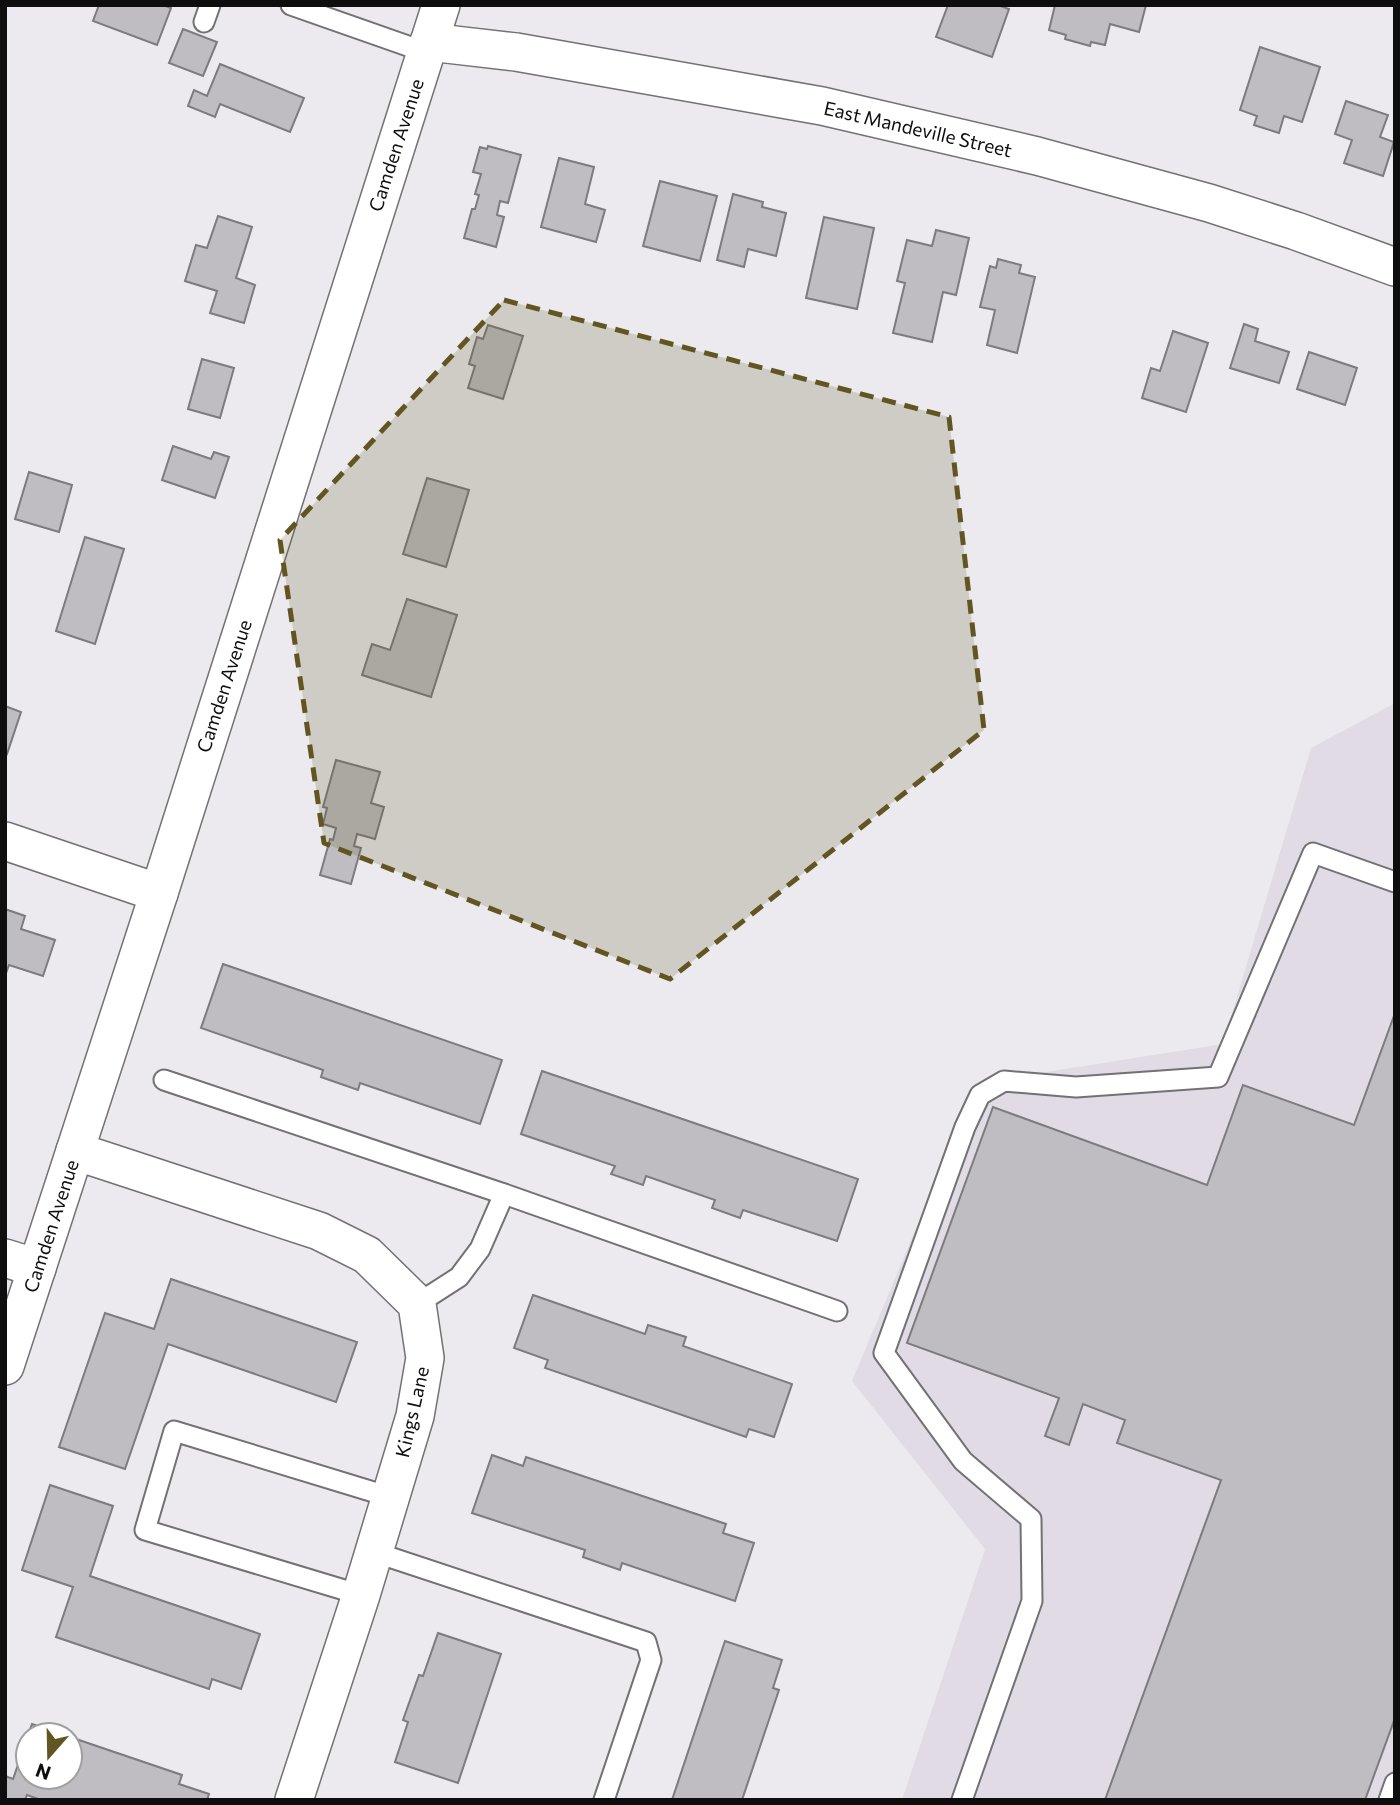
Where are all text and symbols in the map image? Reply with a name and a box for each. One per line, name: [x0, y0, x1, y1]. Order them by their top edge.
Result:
street label: Camden Avenue: [363, 75, 428, 214]
street label: East Mandeville Street: [822, 96, 1015, 161]
street label: Camden Avenue: [191, 616, 256, 755]
street label: Camden Avenue: [18, 1156, 83, 1295]
street label: Kings Lane: [390, 1364, 433, 1460]
north arrow: [14, 1721, 84, 1791]
text: N: [32, 1759, 54, 1786]

